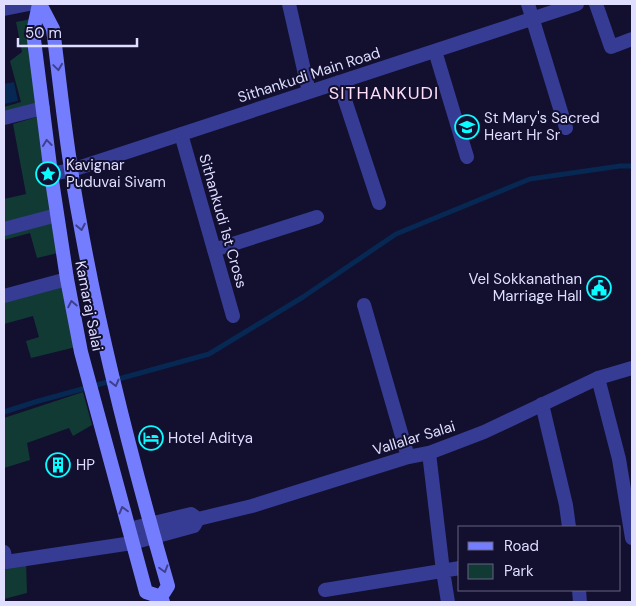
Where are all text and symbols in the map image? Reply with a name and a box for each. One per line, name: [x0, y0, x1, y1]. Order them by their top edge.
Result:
scale bar: [18, 15, 136, 47]
text: 50 m: [25, 23, 62, 43]
street label: Sithankudi Main Road: [235, 43, 383, 107]
one-way arrow: [52, 63, 63, 71]
district label: SITHANKUDI: [329, 81, 439, 105]
place label: St Mary's Sacred Heart Hr Sr: [484, 108, 600, 145]
school or university icon: St Mary's Sacred Heart Hr Sr: [454, 114, 480, 140]
one-way arrow: [42, 139, 53, 147]
street label: Sithankudi 1st Cross: [194, 152, 252, 290]
place label: Kavignar Puduvai Sivam: [66, 155, 166, 192]
place icon: Kavignar Puduvai Sivam: [35, 161, 61, 187]
one-way arrow: [75, 223, 85, 232]
street label: Kamaraj Salai: [70, 259, 108, 353]
place label: Vel Sokkanathan Marriage Hall: [468, 269, 582, 306]
public building icon: Vel Sokkanathan Marriage Hall: [586, 275, 612, 301]
one-way arrow: [67, 300, 77, 308]
one-way arrow: [109, 378, 119, 386]
street label: Vallalar Salai: [370, 416, 458, 460]
hotel icon: Hotel Aditya: [138, 425, 164, 451]
place label: Hotel Aditya: [168, 428, 253, 448]
building icon: HP: [45, 452, 71, 478]
place label: HP: [76, 455, 95, 475]
one-way arrow: [118, 505, 129, 514]
legend: [458, 526, 621, 591]
text: Road: [504, 536, 539, 556]
text: Park: [504, 561, 534, 581]
one-way arrow: [158, 565, 168, 573]

